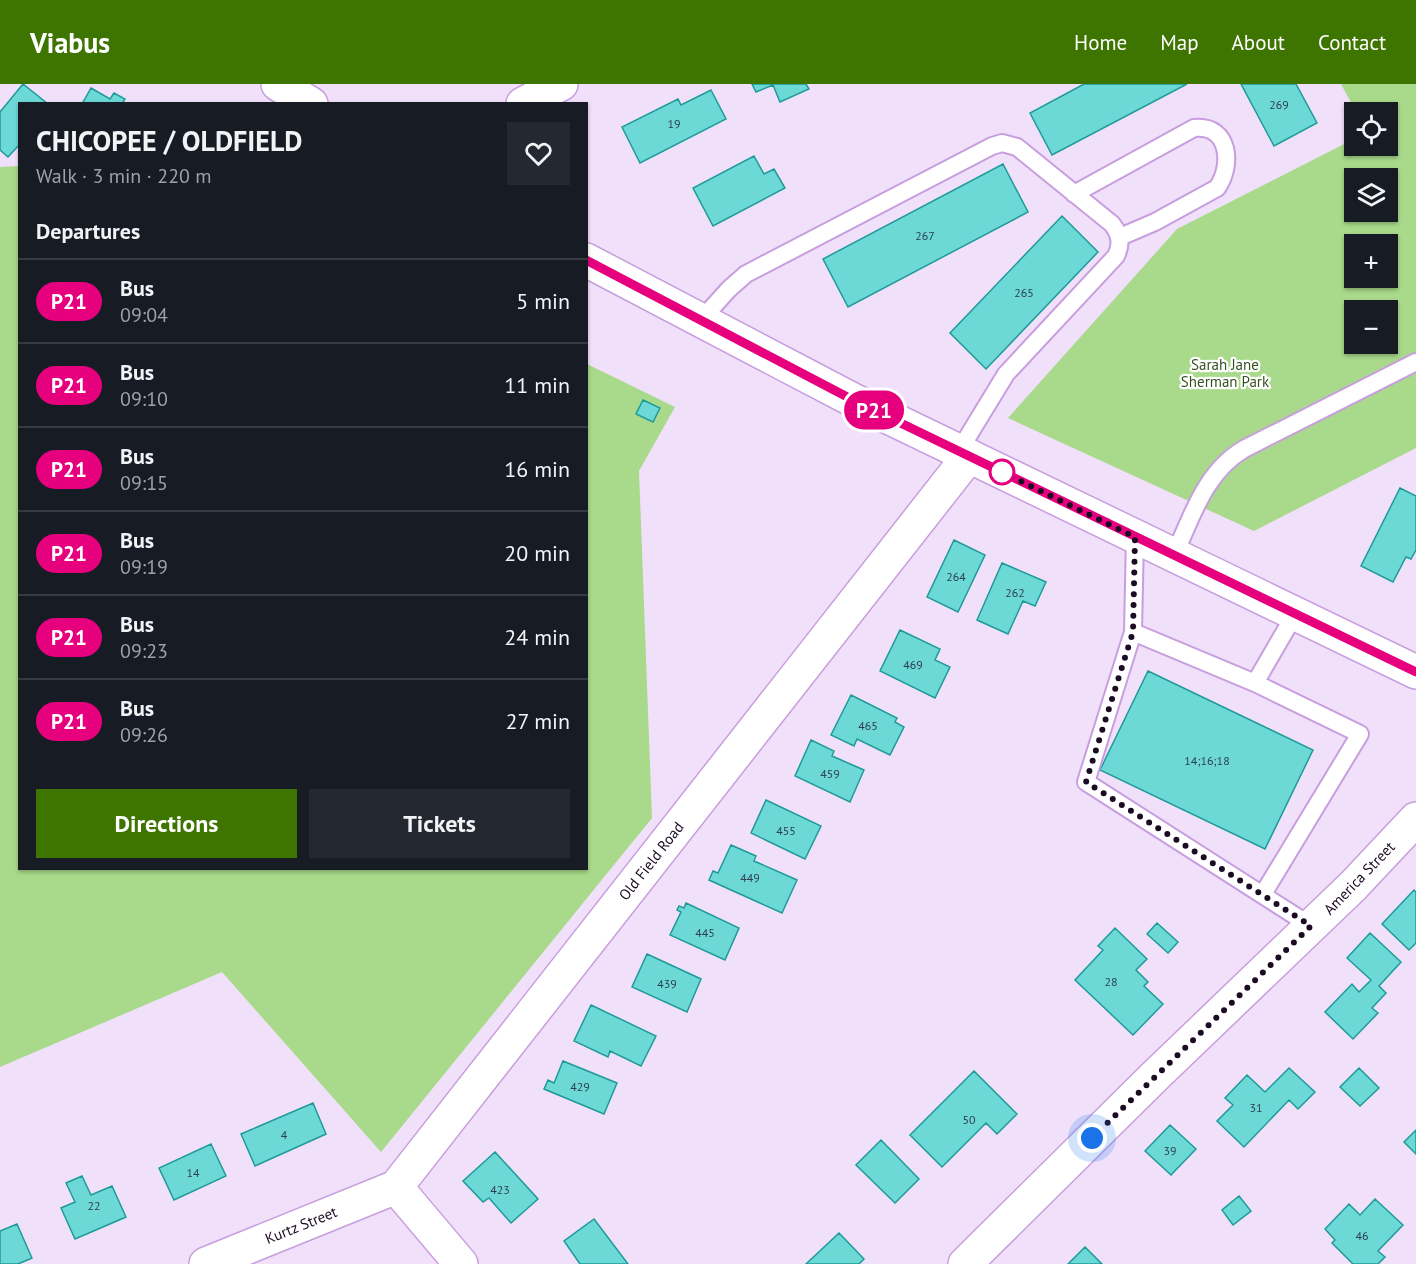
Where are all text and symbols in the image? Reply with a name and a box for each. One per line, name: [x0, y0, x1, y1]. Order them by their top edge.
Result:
text: Viabus: [30, 24, 110, 61]
text: Home: [1074, 29, 1127, 56]
text: Map: [1160, 29, 1199, 56]
text: About: [1232, 29, 1285, 56]
text: Contact: [1318, 29, 1386, 56]
house number: 269: [1269, 97, 1289, 112]
map controls: [1344, 102, 1398, 354]
button: locate: [1344, 102, 1398, 156]
house number: 19: [667, 116, 681, 131]
text: CHICOPEE / OLDFIELD: [36, 122, 302, 159]
button: heart: [507, 122, 570, 185]
text: Walk · 3 min · 220 m: [36, 163, 212, 189]
button: layers: [1344, 168, 1398, 222]
text: Departures: [36, 217, 140, 245]
house number: 267: [915, 228, 935, 243]
button: +: [1344, 234, 1398, 288]
text: Bus: [120, 274, 154, 302]
house number: 265: [1014, 285, 1034, 300]
text: 5 min: [516, 287, 570, 315]
text: P21: [51, 288, 87, 315]
button: −: [1344, 300, 1398, 354]
text: 09:04: [120, 302, 168, 328]
park label: Sarah Jane Sherman Park: [1181, 355, 1270, 391]
text: Bus: [120, 358, 154, 386]
text: 11 min: [504, 371, 570, 399]
text: P21: [51, 372, 87, 399]
text: 09:10: [120, 386, 168, 412]
line badge: P21: [840, 390, 908, 430]
text: P21: [856, 397, 892, 424]
text: Bus: [120, 442, 154, 470]
text: 16 min: [504, 455, 570, 483]
text: P21: [51, 456, 87, 483]
unlabelled marker: [989, 459, 1015, 485]
text: 09:15: [120, 470, 168, 496]
text: Bus: [120, 526, 154, 554]
text: 20 min: [504, 539, 570, 567]
text: P21: [51, 540, 87, 567]
text: 09:19: [120, 554, 168, 580]
house number: 264: [946, 569, 966, 584]
house number: 262: [1005, 585, 1025, 600]
text: Bus: [120, 610, 154, 638]
text: 24 min: [504, 623, 570, 651]
text: P21: [51, 624, 87, 651]
text: 09:23: [120, 638, 168, 664]
house number: 469: [903, 657, 923, 672]
text: Bus: [120, 694, 154, 722]
text: 27 min: [506, 707, 570, 735]
text: P21: [51, 708, 87, 735]
house number: 465: [858, 718, 878, 733]
text: 09:26: [120, 722, 168, 748]
house number: 14;16;18: [1184, 753, 1230, 768]
house number: 459: [820, 766, 840, 781]
button: Directions: [36, 789, 297, 858]
button: Tickets: [309, 789, 570, 858]
street label: Old Field Road: [614, 818, 688, 904]
house number: 455: [776, 823, 796, 838]
street label: America Street: [1319, 838, 1399, 918]
house number: 449: [740, 870, 760, 885]
house number: 445: [695, 925, 715, 940]
house number: 28: [1104, 974, 1118, 989]
house number: 439: [657, 976, 677, 991]
house number: 429: [570, 1079, 590, 1094]
house number: 31: [1249, 1100, 1263, 1115]
house number: 50: [962, 1112, 976, 1127]
your location: [1077, 1123, 1107, 1153]
house number: 4: [281, 1127, 288, 1142]
house number: 39: [1163, 1143, 1177, 1158]
house number: 14: [186, 1165, 200, 1180]
house number: 423: [490, 1182, 510, 1197]
house number: 22: [87, 1198, 101, 1213]
street label: Kurtz Street: [262, 1202, 340, 1248]
house number: 46: [1355, 1228, 1369, 1243]

